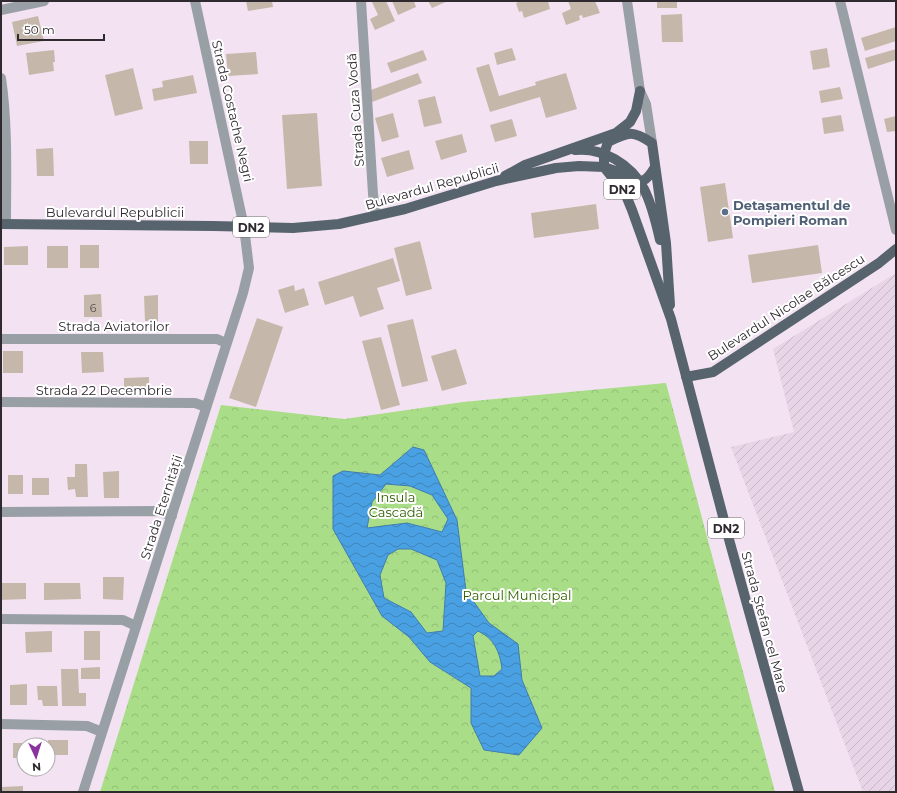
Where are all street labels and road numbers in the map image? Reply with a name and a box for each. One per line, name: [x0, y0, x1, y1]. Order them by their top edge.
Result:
street label: Strada Costache Negri: [209, 39, 257, 183]
street label: Strada Cuza Vodă: [343, 53, 367, 167]
street label: Bulevardul Republicii: [363, 159, 501, 213]
road number: DN2: [604, 179, 640, 199]
street label: Bulevardul Republicii: [46, 204, 184, 220]
road number: DN2: [233, 217, 269, 237]
street label: Bulevardul Nicolae Bălcescu: [704, 250, 868, 364]
street label: Strada Aviatorilor: [58, 318, 170, 334]
street label: Strada 22 Decembrie: [36, 382, 172, 398]
street label: Strada Eternității: [137, 453, 187, 562]
road number: DN2: [708, 518, 744, 538]
street label: Strada Ștefan cel Mare: [737, 550, 792, 695]

